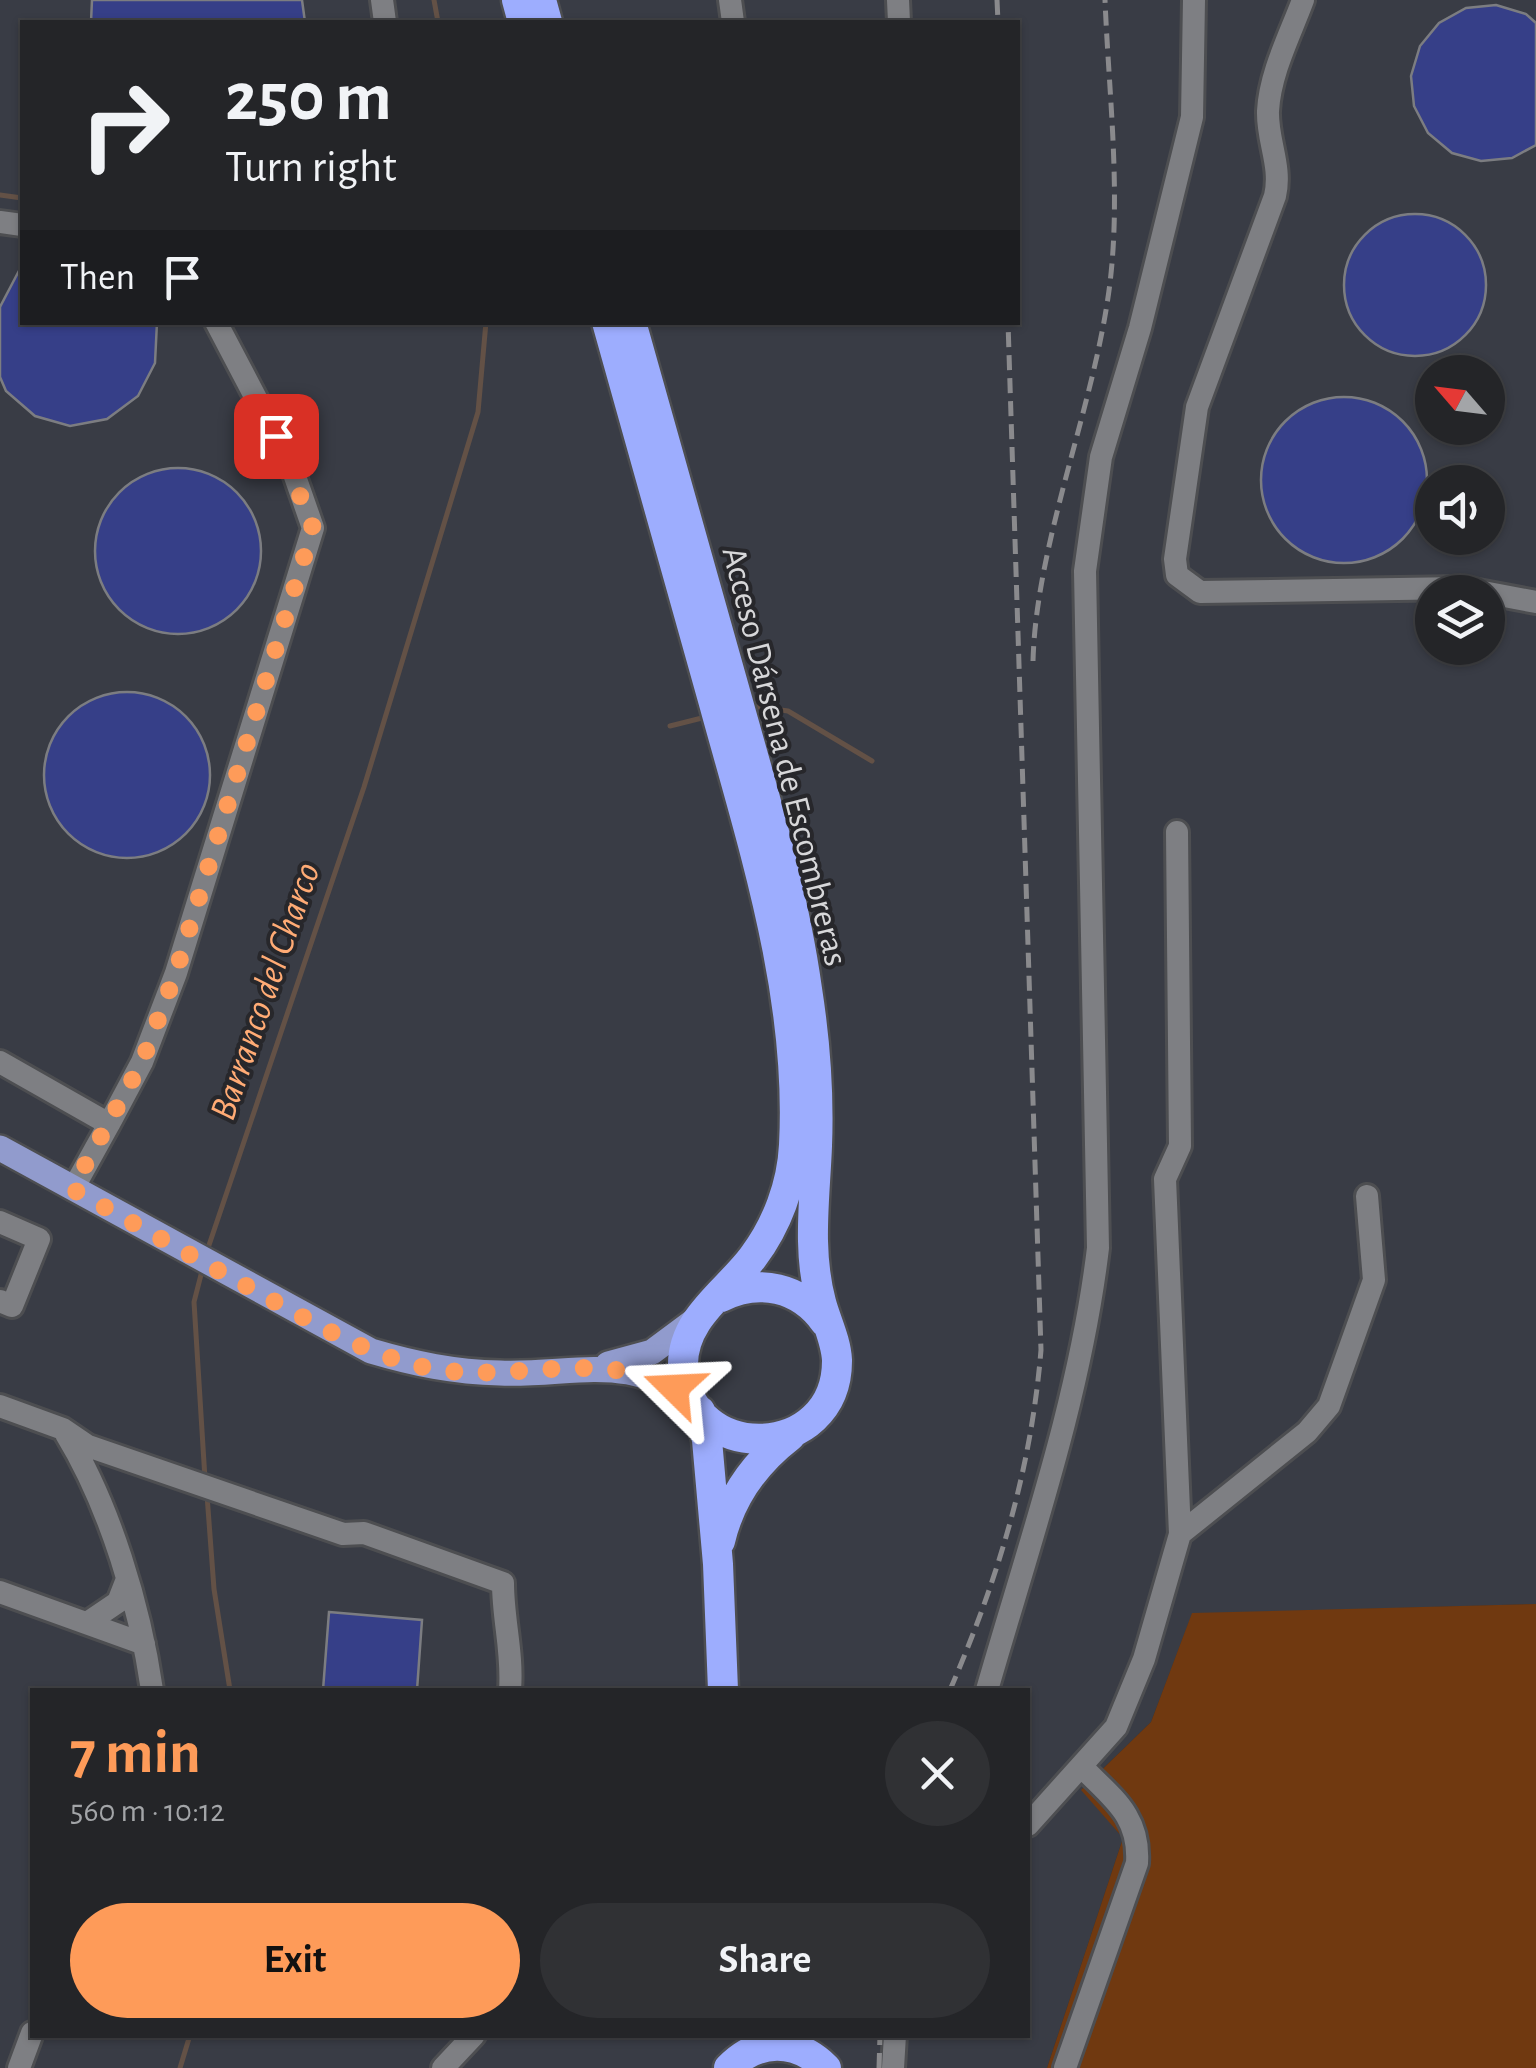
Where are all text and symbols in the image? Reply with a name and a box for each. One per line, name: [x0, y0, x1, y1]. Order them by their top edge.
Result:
icon: right: [60, 60, 190, 190]
text: 250 m: [225, 63, 392, 133]
text: Turn right: [225, 145, 397, 190]
icon: arrive: [155, 250, 210, 305]
text: Then: [60, 259, 135, 297]
north arrow: [1415, 355, 1505, 445]
map controls: [1415, 355, 1505, 665]
pin: [234, 394, 319, 479]
icon: arrive: [249, 409, 304, 464]
button: sound: [1415, 465, 1505, 555]
street label: Acceso Dársena de Escombreras: [715, 543, 854, 970]
button: layers: [1415, 575, 1505, 665]
water label: Barranco del Charco: [204, 858, 328, 1125]
position arrow: [622, 1336, 726, 1440]
button: close: [885, 1721, 990, 1826]
text: 7 min: [70, 1724, 201, 1784]
text: 560 m · 10:12: [70, 1795, 225, 1827]
button: Exit: [70, 1903, 520, 2018]
button: Share: [540, 1903, 990, 2018]

